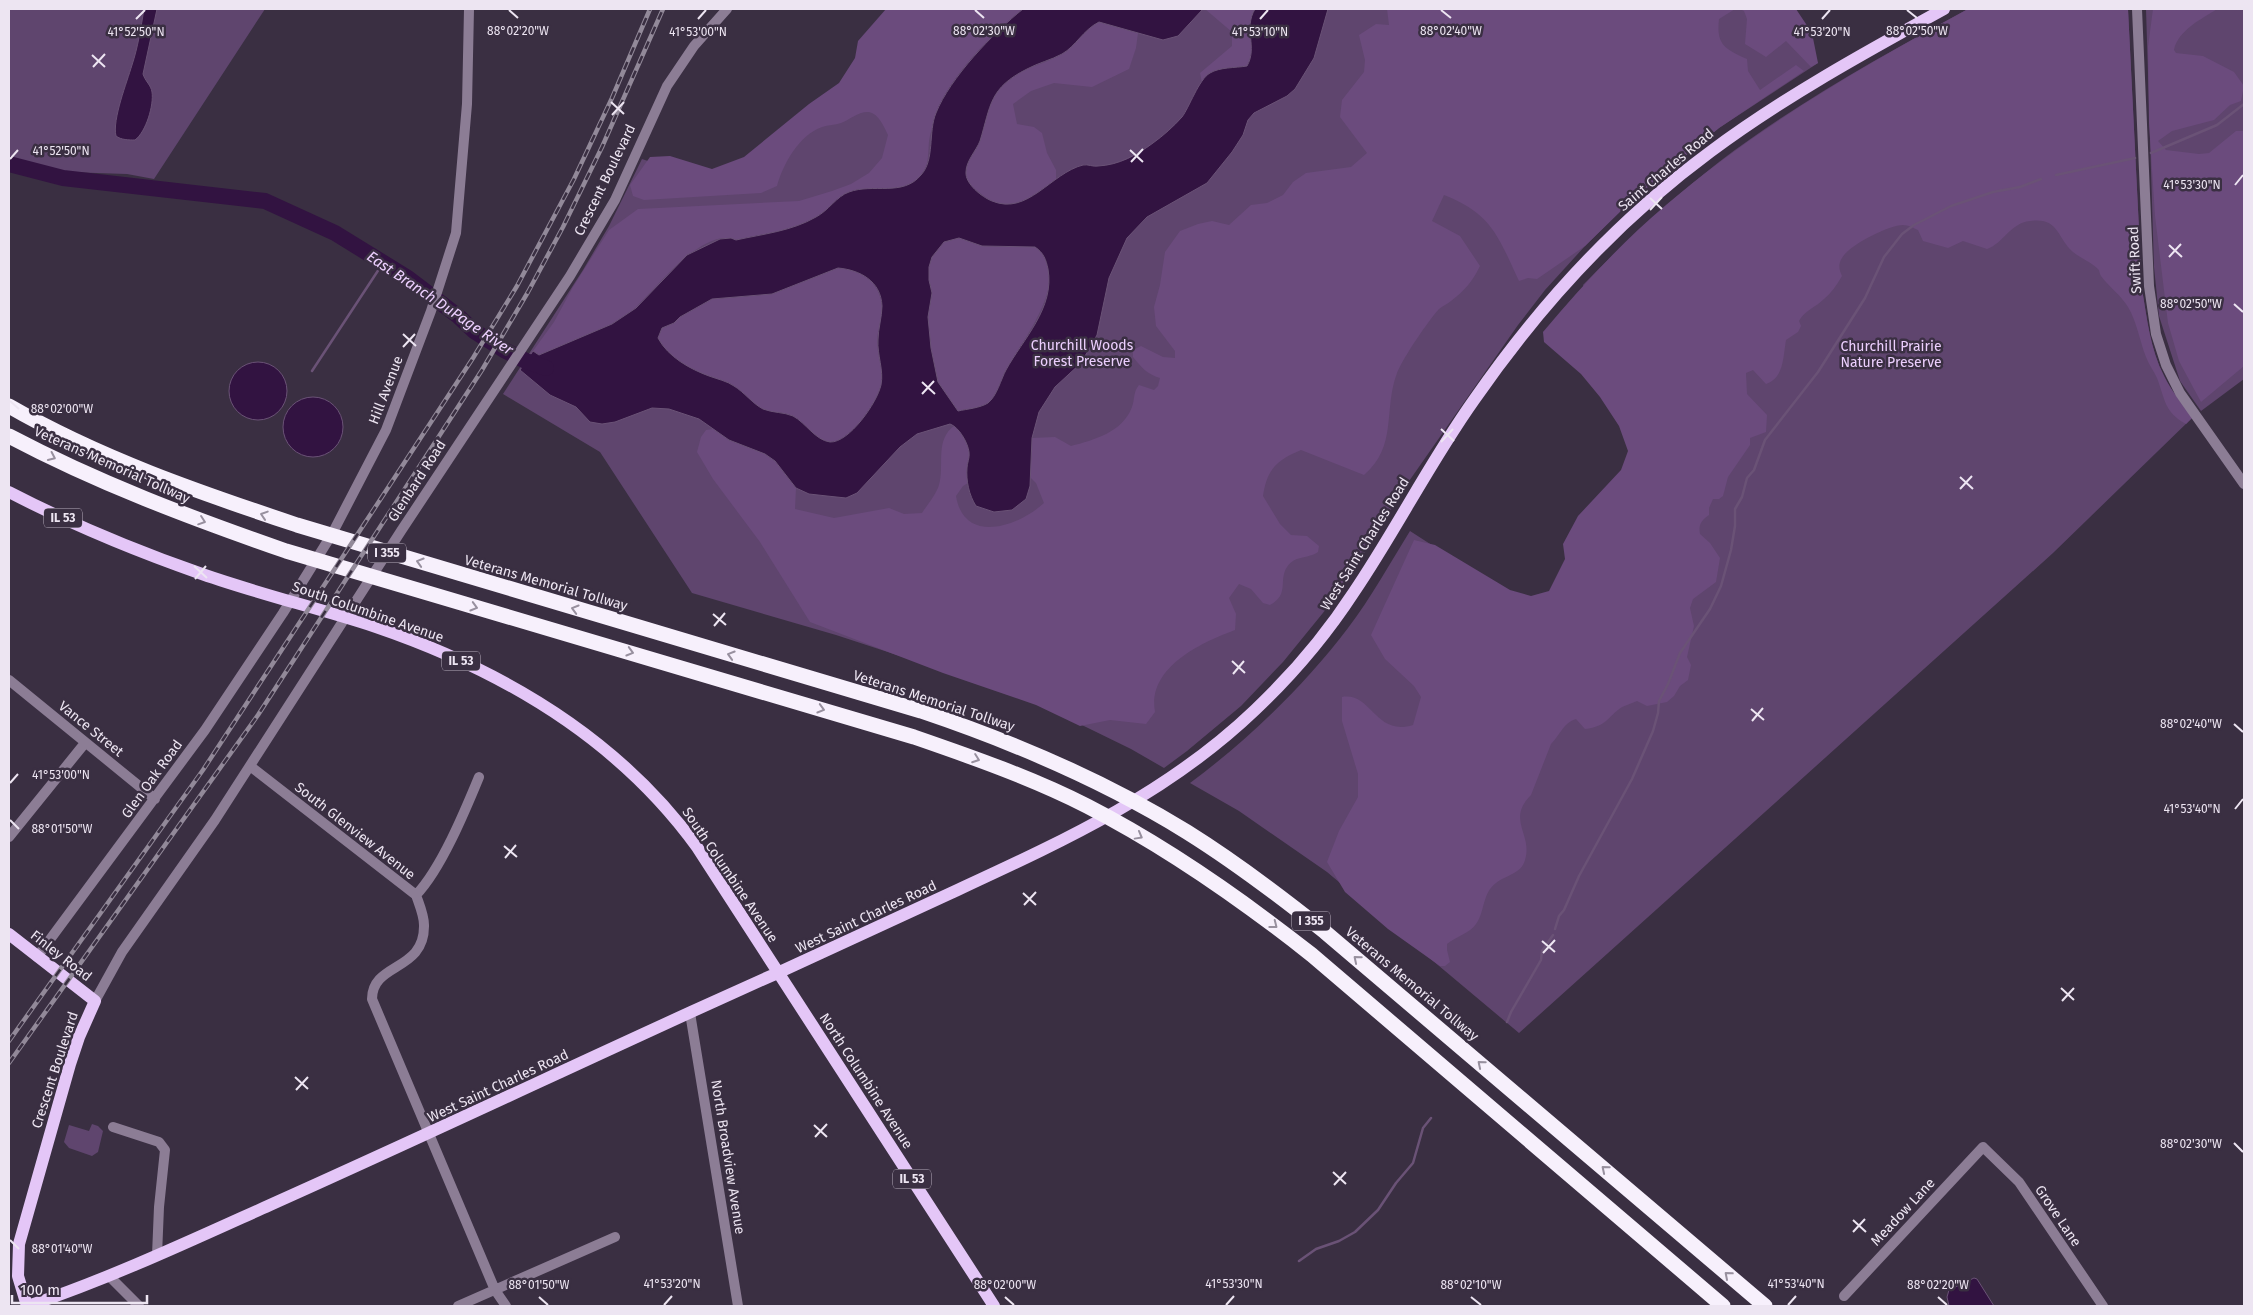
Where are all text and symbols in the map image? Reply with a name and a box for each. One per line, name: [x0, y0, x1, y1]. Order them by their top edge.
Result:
text: 88°02'20"W: [487, 24, 549, 38]
text: 88°02'30"W: [953, 24, 1015, 38]
text: 88°02'40"W: [1420, 24, 1482, 38]
text: 88°02'50"W: [1886, 24, 1948, 38]
text: 41°52'50"N: [107, 25, 165, 39]
text: 41°53'00"N: [669, 25, 727, 39]
text: 41°53'10"N: [1232, 25, 1288, 39]
text: 41°53'20"N: [1793, 25, 1851, 39]
street label: Crescent Boulevard: [571, 122, 639, 238]
street label: Saint Charles Road: [1615, 125, 1717, 215]
text: 41°52'50"N: [32, 144, 90, 158]
text: 41°53'30"N: [2163, 178, 2221, 192]
street label: Swift Road: [2125, 226, 2145, 294]
water label: East Branch DuPage River: [363, 247, 518, 359]
text: 88°02'50"W: [2160, 297, 2222, 311]
park label: Churchill Woods Forest Preserve: [1031, 337, 1134, 370]
park label: Churchill Prairie Nature Preserve: [1840, 338, 1942, 371]
street label: Hill Avenue: [365, 353, 407, 427]
text: 88°02'00"W: [31, 402, 93, 416]
street label: Veterans Memorial Tollway: [31, 423, 193, 507]
street label: Glenbard Road: [384, 437, 450, 525]
one-way arrow: [47, 451, 56, 462]
street label: West Saint Charles Road: [1317, 474, 1413, 614]
road number: IL 53: [44, 508, 82, 528]
one-way arrow: [261, 510, 269, 520]
one-way arrow: [197, 515, 205, 525]
road number: I 355: [368, 544, 406, 562]
street label: Veterans Memorial Tollway: [462, 552, 630, 614]
one-way arrow: [416, 558, 424, 568]
street label: South Columbine Avenue: [290, 578, 446, 646]
one-way arrow: [469, 601, 477, 611]
one-way arrow: [572, 604, 580, 614]
one-way arrow: [625, 647, 633, 657]
one-way arrow: [728, 650, 736, 660]
road number: IL 53: [442, 651, 480, 670]
street label: Veterans Memorial Tollway: [851, 667, 1017, 735]
street label: Vance Street: [55, 698, 128, 761]
one-way arrow: [817, 704, 825, 714]
text: 88°02'40"W: [2160, 717, 2222, 731]
street label: Glen Oak Road: [118, 736, 186, 822]
one-way arrow: [971, 753, 980, 763]
text: 41°53'00"N: [32, 768, 90, 782]
street label: South Glenview Avenue: [291, 779, 419, 883]
text: 41°53'40"N: [2163, 802, 2221, 816]
street label: South Columbine Avenue: [678, 804, 782, 946]
text: 88°01'50"W: [31, 822, 93, 836]
one-way arrow: [1133, 829, 1142, 839]
street label: West Saint Charles Road: [793, 877, 939, 957]
road number: I 355: [1292, 911, 1330, 930]
one-way arrow: [1268, 920, 1277, 928]
street label: Veterans Memorial Tollway: [1342, 923, 1482, 1045]
street label: Finley Road: [27, 927, 95, 985]
one-way arrow: [1353, 955, 1362, 964]
street label: Crescent Boulevard: [28, 1009, 82, 1131]
street label: North Columbine Avenue: [816, 1010, 916, 1152]
street label: West Saint Charles Road: [425, 1046, 571, 1126]
one-way arrow: [1477, 1061, 1486, 1070]
street label: North Broadview Avenue: [707, 1078, 749, 1236]
text: 88°02'30"W: [2160, 1137, 2222, 1151]
one-way arrow: [1601, 1166, 1610, 1175]
road number: IL 53: [893, 1170, 931, 1188]
street label: Meadow Lane: [1867, 1175, 1939, 1249]
street label: Grove Lane: [2031, 1182, 2085, 1250]
text: 88°01'40"W: [32, 1242, 93, 1256]
scale bar: [12, 1272, 148, 1304]
one-way arrow: [1725, 1272, 1734, 1280]
text: 41°53'20"N: [643, 1277, 701, 1291]
text: 41°53'30"N: [1205, 1277, 1263, 1291]
text: 41°53'40"N: [1767, 1277, 1825, 1291]
text: 88°01'50"W: [508, 1278, 570, 1292]
text: 88°02'00"W: [974, 1278, 1036, 1292]
text: 88°02'10"W: [1440, 1278, 1502, 1292]
text: 88°02'20"W: [1907, 1278, 1969, 1292]
text: 100 m: [20, 1281, 60, 1299]

